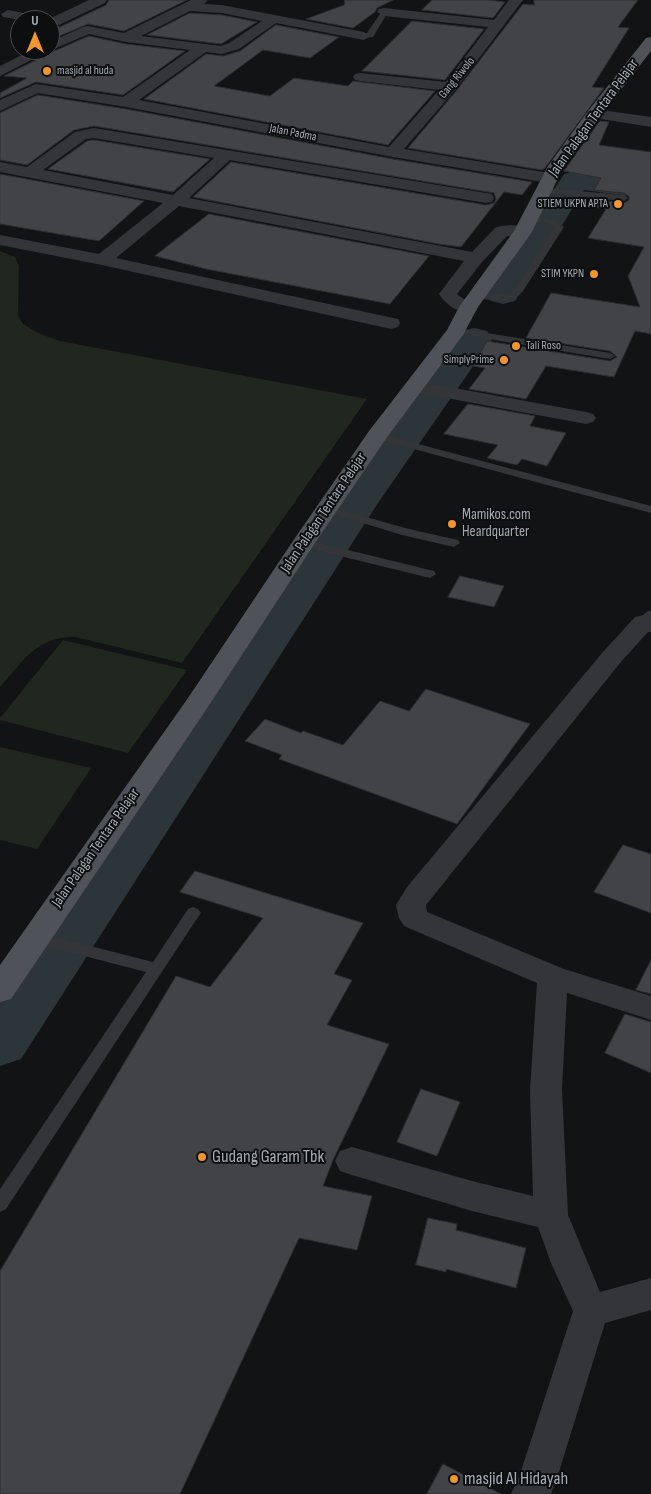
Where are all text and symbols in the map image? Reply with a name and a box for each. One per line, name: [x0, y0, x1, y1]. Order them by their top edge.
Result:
north arrow: [10, 10, 60, 60]
text: U: [31, 12, 39, 29]
street label: Gang Riwolo: [436, 54, 478, 102]
street label: Jalan Palagan Tentara Pelajar: [545, 56, 643, 180]
place label: masjid al huda: [57, 64, 113, 78]
marker: masjid al huda: [41, 65, 53, 77]
street label: Jalan Padma: [268, 121, 318, 145]
place label: STIEM UKPN APTA: [538, 197, 608, 211]
marker: STIEM UKPN APTA: [612, 198, 624, 210]
place label: STIM YKPN: [541, 267, 584, 281]
marker: STIM YKPN: [588, 268, 600, 280]
place label: Tali Roso: [526, 339, 561, 353]
marker: Tali Roso: [510, 340, 522, 352]
place label: SimplyPrime: [444, 353, 494, 367]
marker: SimplyPrime: [498, 354, 510, 366]
street label: Jalan Palagan Tentara Pelajar: [277, 450, 371, 576]
place label: Mamikos.com Heardquarter: [462, 506, 531, 541]
marker: Mamikos.com Heardquarter: [446, 518, 458, 530]
street label: Jalan Palagan Tentara Pelajar: [48, 785, 144, 911]
place label: Gudang Garam Tbk: [212, 1146, 324, 1168]
marker: Gudang Garam Tbk: [196, 1151, 208, 1163]
place label: masjid Al Hidayah: [464, 1468, 568, 1490]
marker: masjid Al Hidayah: [448, 1473, 460, 1485]

